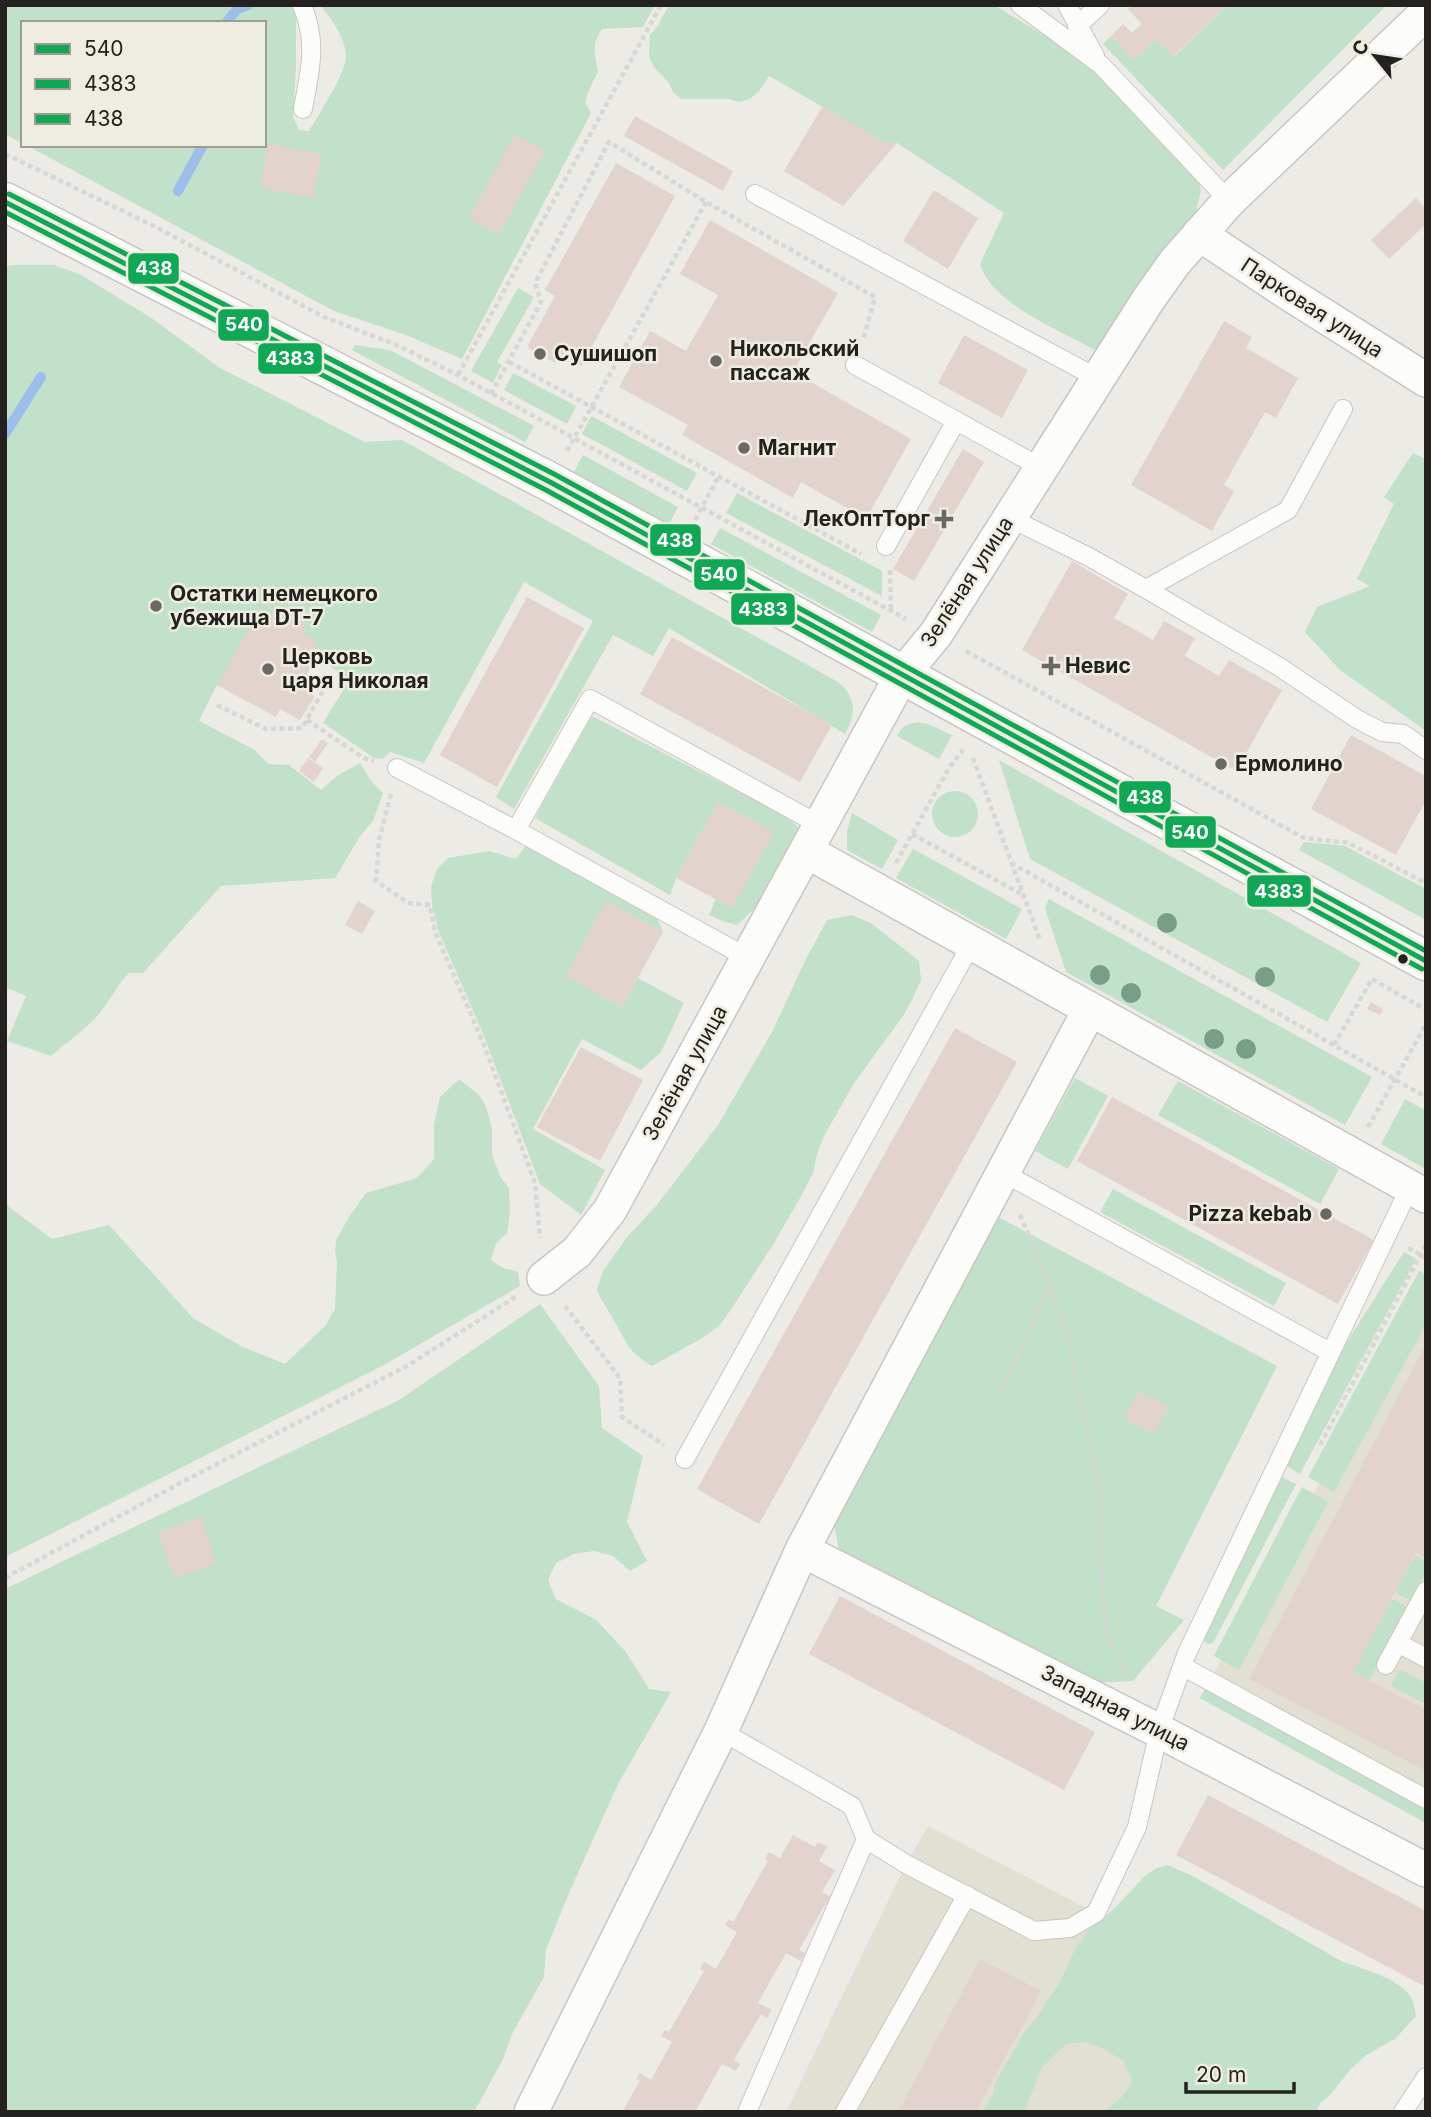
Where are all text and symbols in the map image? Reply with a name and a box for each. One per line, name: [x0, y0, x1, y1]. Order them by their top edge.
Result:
legend: [21, 21, 266, 147]
north arrow: [1340, 21, 1410, 91]
text: 540: [84, 36, 124, 61]
text: С: [1347, 36, 1374, 60]
text: 438З: [84, 71, 137, 96]
text: 438: [84, 106, 124, 131]
line badge: 438: [127, 252, 180, 285]
street label: Парковая улица: [1236, 252, 1388, 363]
text: 438: [135, 257, 173, 280]
line badge: 540: [217, 308, 270, 342]
text: 540: [225, 313, 263, 336]
place label: Никольский пассаж: [730, 336, 859, 385]
place label: Сушишоп: [554, 341, 657, 366]
line badge: 438З: [257, 342, 323, 375]
marker: Сушишоп: [532, 346, 548, 362]
text: 438З: [265, 347, 315, 370]
marker: Никольский пассаж: [708, 353, 724, 369]
place label: Магнит: [758, 435, 837, 460]
marker: Магнит: [736, 440, 752, 456]
place label: ЛекОптТорг: [803, 506, 930, 531]
marker: ЛекОптТорг: [936, 511, 952, 527]
street label: Зелёная улица: [915, 512, 1018, 652]
line badge: 438: [649, 523, 702, 557]
text: 438: [656, 529, 694, 552]
line badge: 540: [693, 558, 746, 591]
text: 540: [700, 563, 738, 586]
place label: Остатки немецкого убежища DT-7: [170, 581, 378, 630]
line badge: 438З: [730, 592, 796, 626]
marker: Остатки немецкого убежища DT-7: [148, 598, 164, 614]
text: 438З: [738, 598, 788, 621]
place label: Церковь царя Николая: [282, 644, 429, 693]
place label: Невис: [1065, 653, 1131, 678]
marker: Невис: [1043, 658, 1059, 674]
marker: Церковь царя Николая: [260, 661, 276, 677]
place label: Ермолино: [1235, 751, 1343, 776]
marker: Ермолино: [1213, 756, 1229, 772]
line badge: 438: [1118, 780, 1172, 814]
text: 438: [1126, 786, 1164, 809]
line badge: 540: [1164, 815, 1217, 849]
text: 540: [1171, 821, 1209, 844]
line badge: 438З: [1246, 874, 1312, 908]
text: 438З: [1254, 880, 1304, 903]
unlabelled marker: [1396, 952, 1410, 966]
street label: Зелёная улица: [637, 1001, 732, 1145]
place label: Pizza kebab: [1188, 1201, 1312, 1226]
marker: Pizza kebab: [1318, 1206, 1334, 1222]
street label: Западная улица: [1037, 1659, 1194, 1756]
scale bar: [1186, 2050, 1294, 2094]
text: 20 m: [1196, 2062, 1246, 2087]

